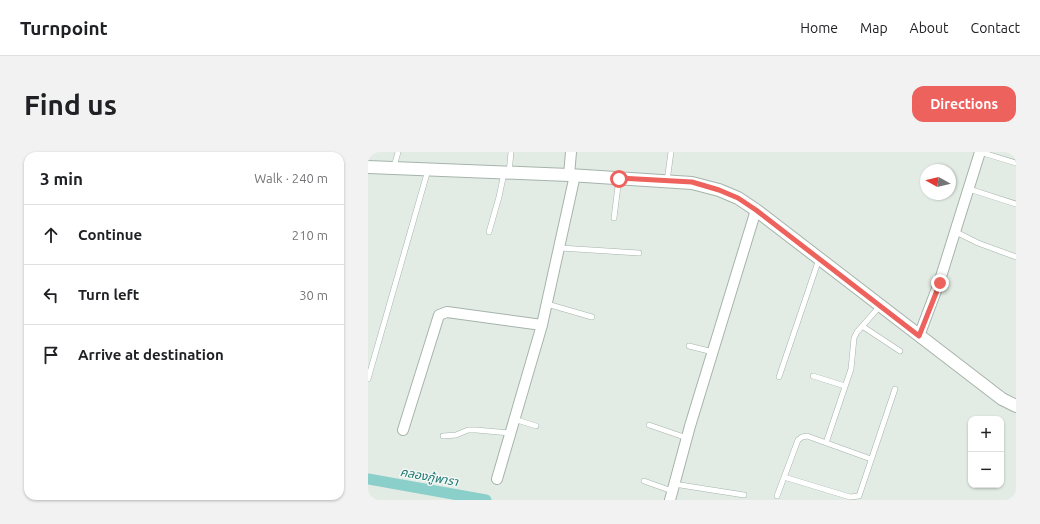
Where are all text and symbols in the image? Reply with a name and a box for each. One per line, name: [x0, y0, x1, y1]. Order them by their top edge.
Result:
text: Turnpoint: [20, 17, 108, 39]
text: Home: [800, 20, 838, 36]
text: Map: [860, 20, 888, 36]
text: About: [910, 20, 949, 36]
text: Contact: [971, 20, 1020, 36]
button: Directions: [912, 86, 1016, 122]
text: Find us: [24, 89, 117, 120]
north arrow: [920, 164, 956, 200]
text: 3 min: [40, 169, 83, 188]
route start: [610, 170, 628, 188]
text: Walk · 240 m: [254, 171, 328, 185]
icon: ahead: [40, 224, 62, 246]
text: Continue: [78, 226, 142, 243]
text: 210 m: [292, 228, 328, 242]
route end: [931, 274, 949, 292]
icon: left: [40, 284, 62, 306]
text: Turn left: [78, 286, 139, 303]
text: 30 m: [299, 288, 328, 302]
icon: arrive: [40, 344, 62, 366]
text: Arrive at destination: [78, 346, 224, 363]
map controls: [968, 416, 1004, 488]
button: +: [968, 416, 1004, 452]
button: −: [968, 452, 1004, 488]
water label: คลองกู้พารา: [399, 465, 460, 490]

